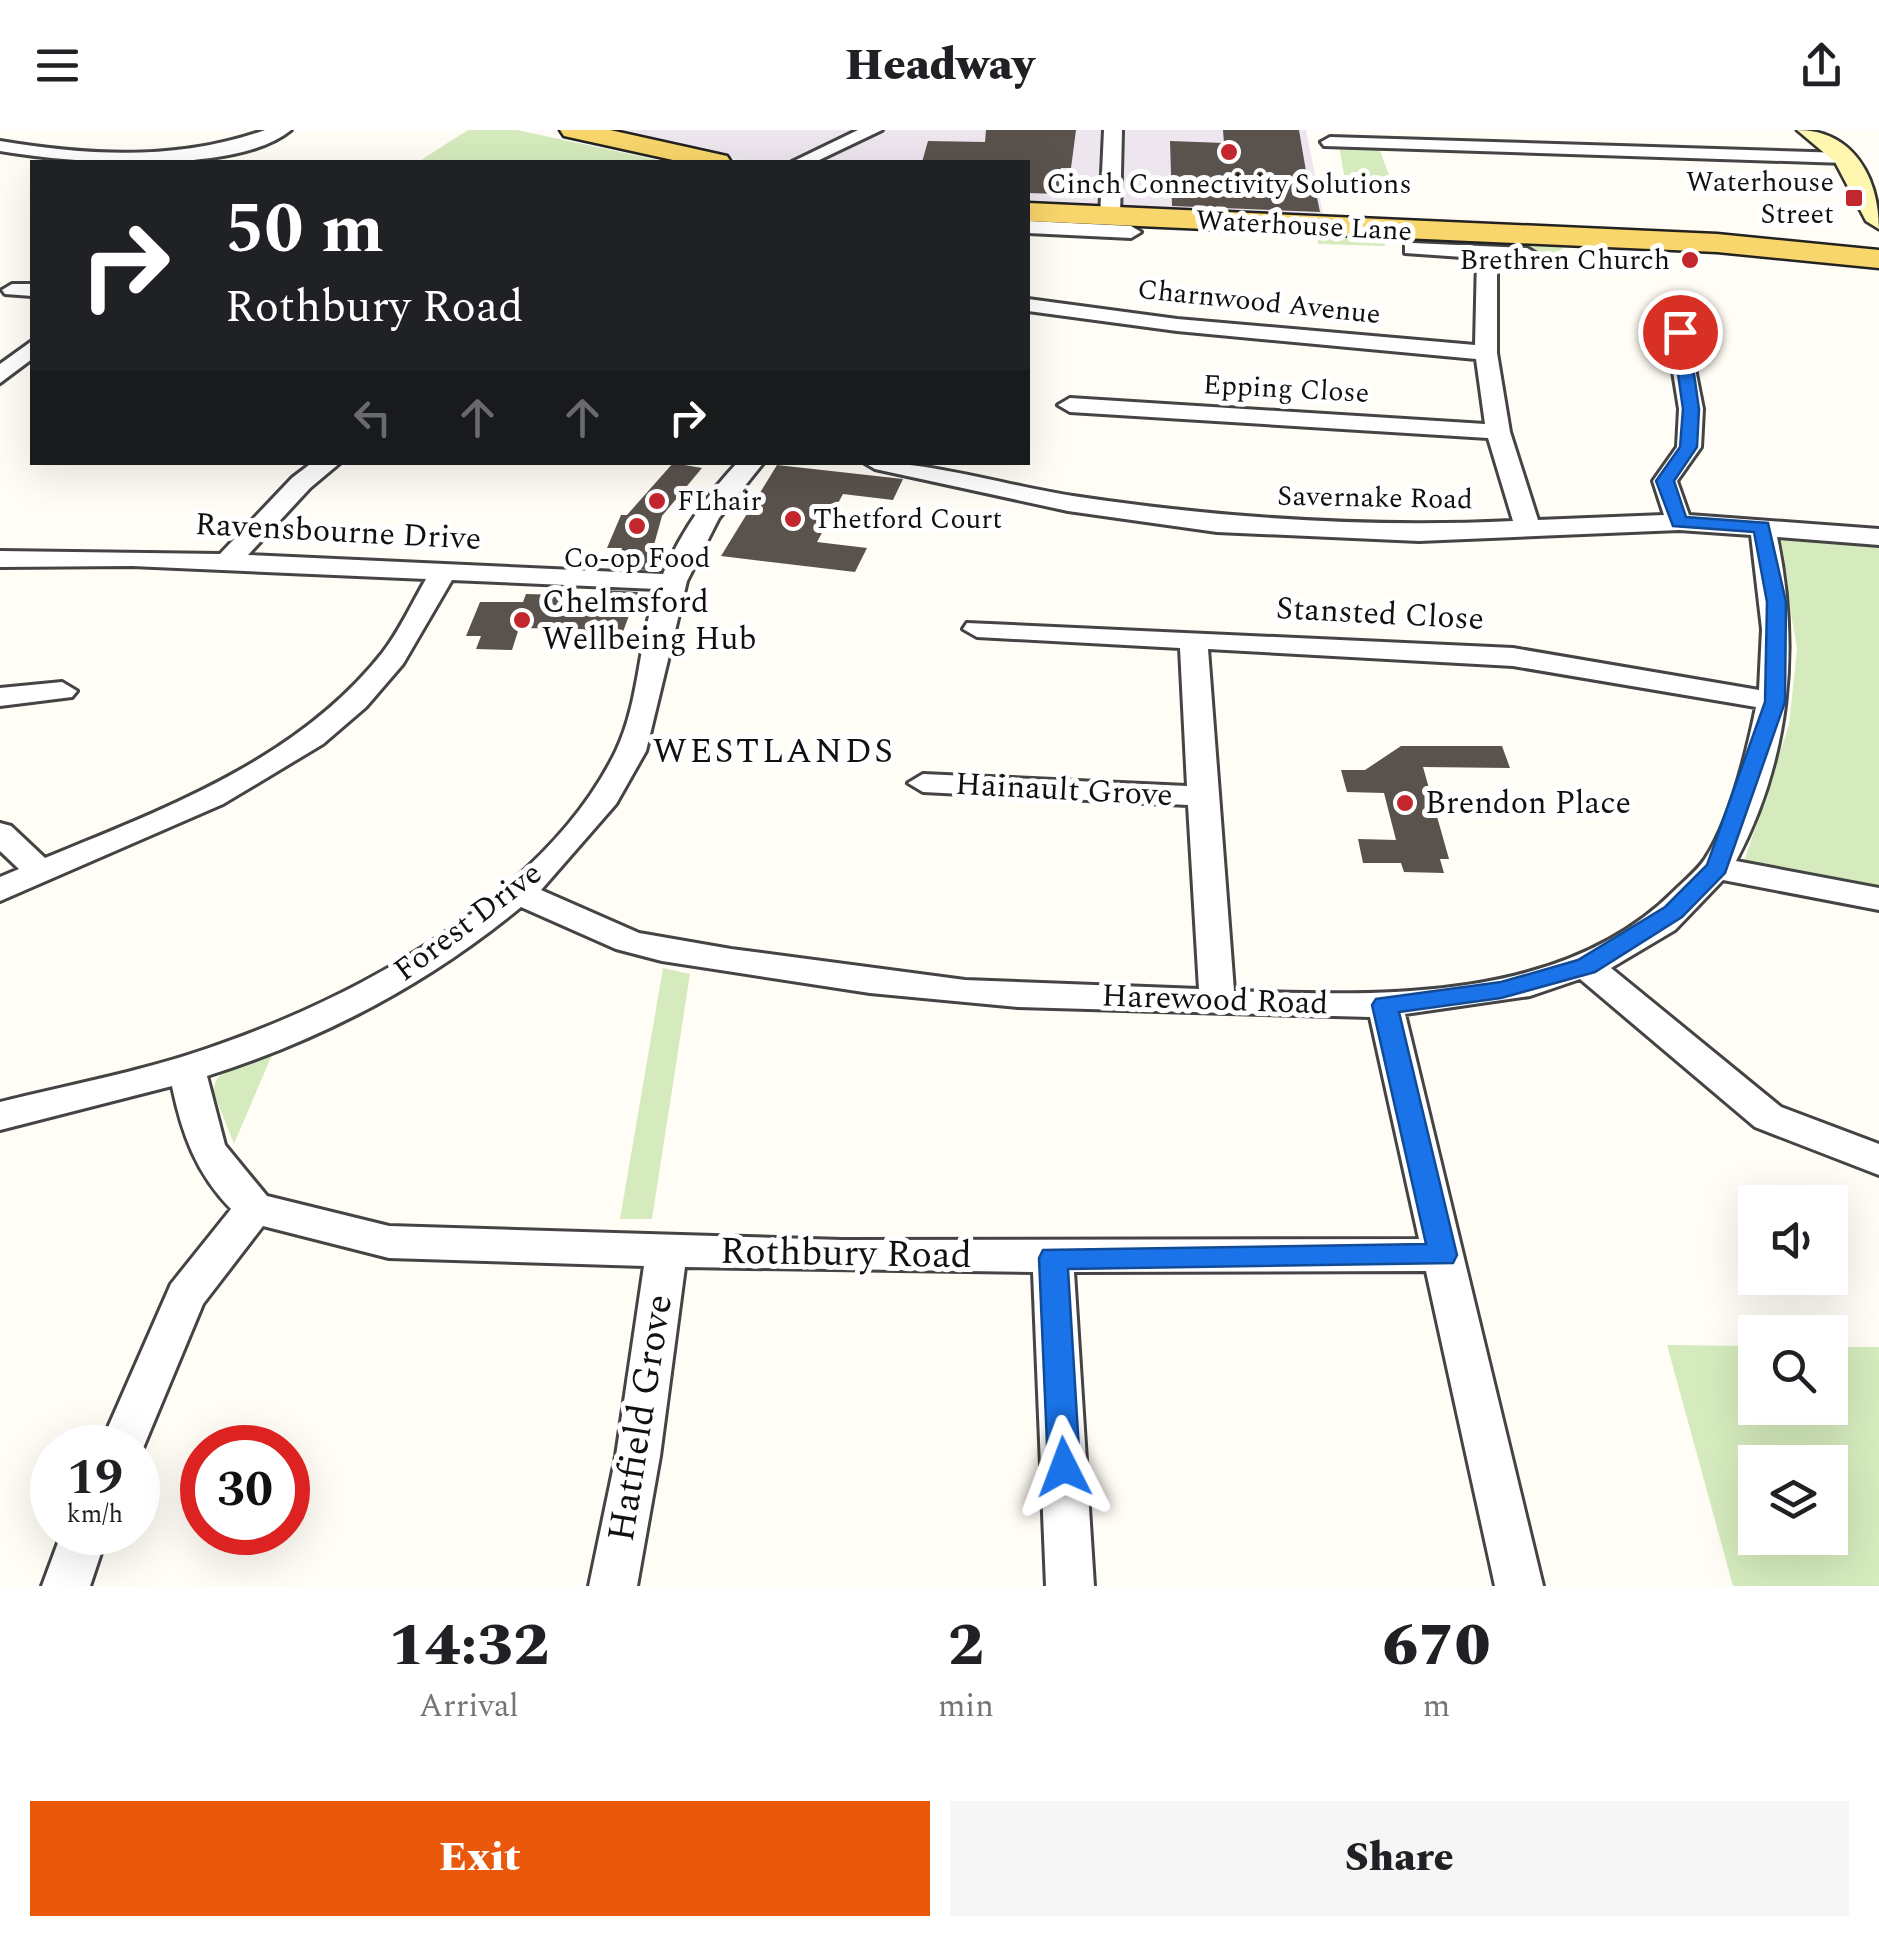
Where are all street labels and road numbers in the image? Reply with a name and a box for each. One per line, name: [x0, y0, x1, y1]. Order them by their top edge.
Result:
street label: Waterhouse Lane: [1195, 199, 1413, 253]
street label: Charnwood Avenue: [1135, 268, 1383, 336]
street label: Epping Close: [1202, 363, 1370, 415]
street label: Savernake Road: [1277, 475, 1473, 521]
street label: Ravensbourne Drive: [194, 500, 482, 564]
street label: Stansted Close: [1275, 584, 1485, 644]
street label: Hainault Grove: [954, 760, 1174, 820]
street label: Forest Drive: [383, 850, 553, 994]
street label: Harewood Road: [1101, 972, 1329, 1028]
street label: Rothbury Road: [720, 1223, 972, 1285]
street label: Hatfield Grove: [593, 1290, 689, 1546]

